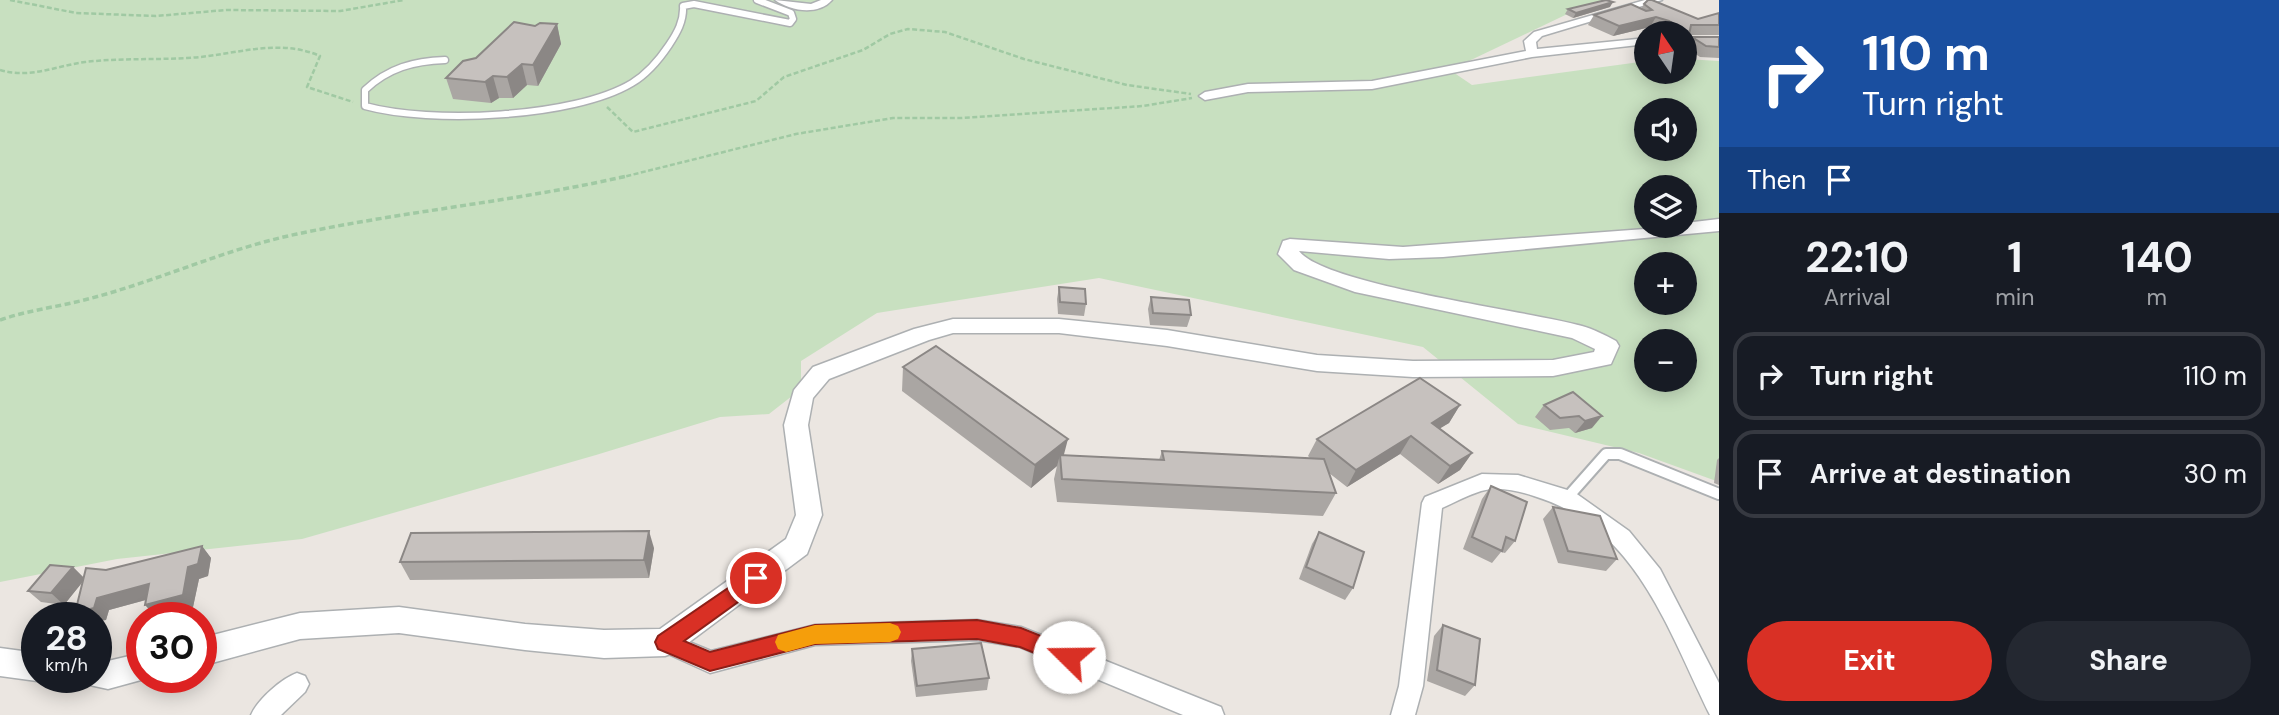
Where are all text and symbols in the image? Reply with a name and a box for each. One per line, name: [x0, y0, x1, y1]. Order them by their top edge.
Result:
north arrow: [1634, 21, 1698, 84]
map controls: [1634, 21, 1697, 392]
text: 110 m: [1862, 21, 1990, 85]
icon: right: [1747, 28, 1838, 119]
text: Turn right: [1862, 83, 2004, 125]
button: sound: [1634, 98, 1697, 161]
icon: arrive: [1820, 161, 1858, 199]
text: Then: [1747, 163, 1806, 197]
button: layers: [1634, 175, 1697, 238]
text: 22:10: [1805, 230, 1909, 285]
text: 1: [2007, 230, 2023, 285]
text: 140: [2121, 230, 2193, 285]
button: +: [1634, 252, 1697, 315]
text: Arrival: [1824, 282, 1891, 312]
text: min: [1995, 282, 2035, 312]
text: m: [2147, 282, 2167, 312]
button: −: [1634, 329, 1697, 392]
icon: right: [1751, 357, 1789, 395]
text: Turn right: [1810, 359, 1934, 393]
text: 110 m: [2183, 359, 2247, 393]
icon: arrive: [1751, 455, 1789, 493]
text: Arrive at destination: [1810, 457, 2071, 491]
text: 30 m: [2184, 457, 2247, 491]
pin: [726, 548, 786, 608]
icon: arrive: [737, 559, 775, 597]
speed limit sign: 30: [126, 602, 217, 693]
text: 28: [45, 615, 88, 661]
position arrow: [1032, 620, 1106, 694]
button: Exit: [1747, 621, 1992, 701]
button: Share: [2006, 621, 2251, 701]
text: km/h: [45, 653, 88, 677]

